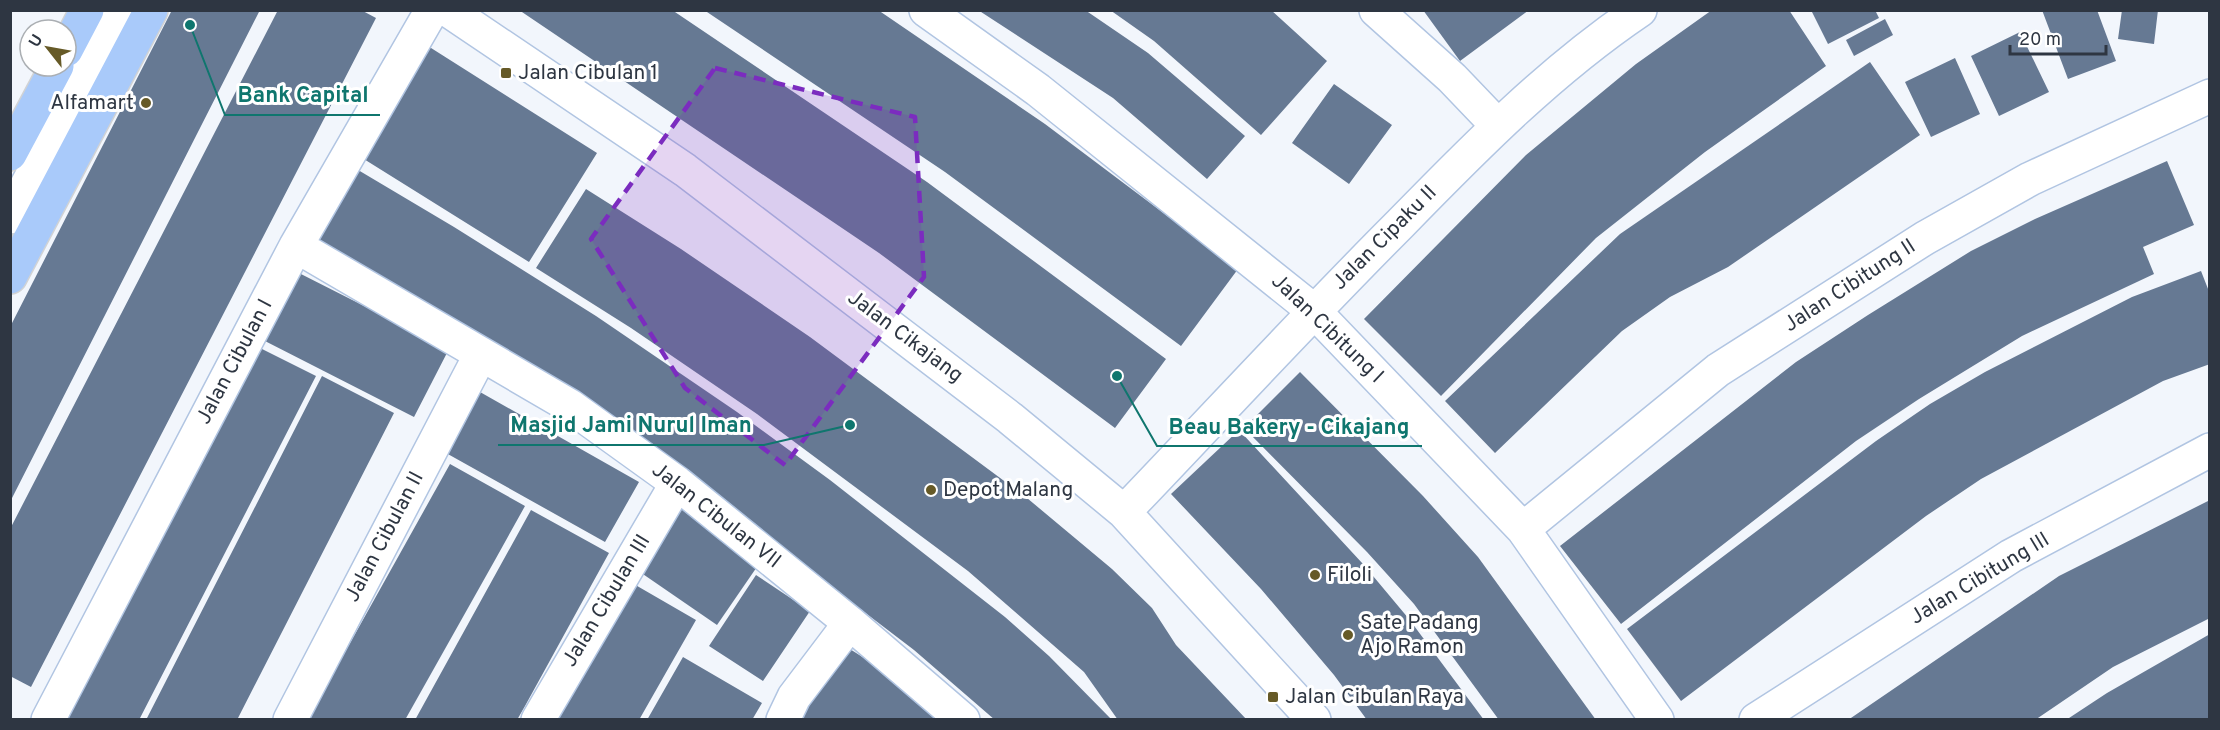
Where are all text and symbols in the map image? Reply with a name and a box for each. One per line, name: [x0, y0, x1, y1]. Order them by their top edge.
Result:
north arrow: [18, 18, 78, 78]
scale bar: [2010, 18, 2106, 56]
text: 20 m: [2019, 29, 2061, 52]
text: U: [25, 31, 48, 51]
place label: Jalan Cibulan 1: [518, 60, 658, 87]
marker: Jalan Cibulan 1: [499, 66, 513, 80]
callout: Bank Capital: [225, 75, 380, 115]
text: Bank Capital: [237, 83, 369, 110]
place label: Alfamart: [50, 90, 134, 117]
marker: Alfamart: [139, 96, 153, 110]
street label: Jalan Cipaku II: [1327, 180, 1443, 296]
street label: Jalan Cibitung II: [1779, 233, 1921, 339]
street label: Jalan Cibitung I: [1265, 268, 1389, 390]
street label: Jalan Cikajang: [842, 285, 968, 389]
street label: Jalan Cibulan I: [191, 295, 279, 429]
callout: Masjid Jami Nurul Iman: [498, 405, 764, 445]
callout: Beau Bakery - Cikajang: [1157, 406, 1422, 446]
text: Masjid Jami Nurul Iman: [510, 413, 752, 440]
text: Beau Bakery - Cikajang: [1169, 415, 1409, 442]
street label: Jalan Cibulan VII: [646, 457, 786, 575]
street label: Jalan Cibulan II: [339, 467, 431, 607]
place label: Depot Malang: [943, 477, 1073, 504]
marker: Depot Malang: [924, 483, 938, 497]
street label: Jalan Cibitung III: [1905, 527, 2055, 631]
street label: Jalan Cibulan III: [557, 530, 657, 672]
place label: Filoli: [1327, 562, 1372, 589]
marker: Filoli: [1308, 568, 1322, 582]
place label: Sate Padang Ajo Ramon: [1360, 610, 1479, 661]
marker: Sate Padang Ajo Ramon: [1341, 628, 1355, 642]
place label: Jalan Cibulan Raya: [1285, 684, 1464, 711]
marker: Jalan Cibulan Raya: [1266, 690, 1280, 704]

